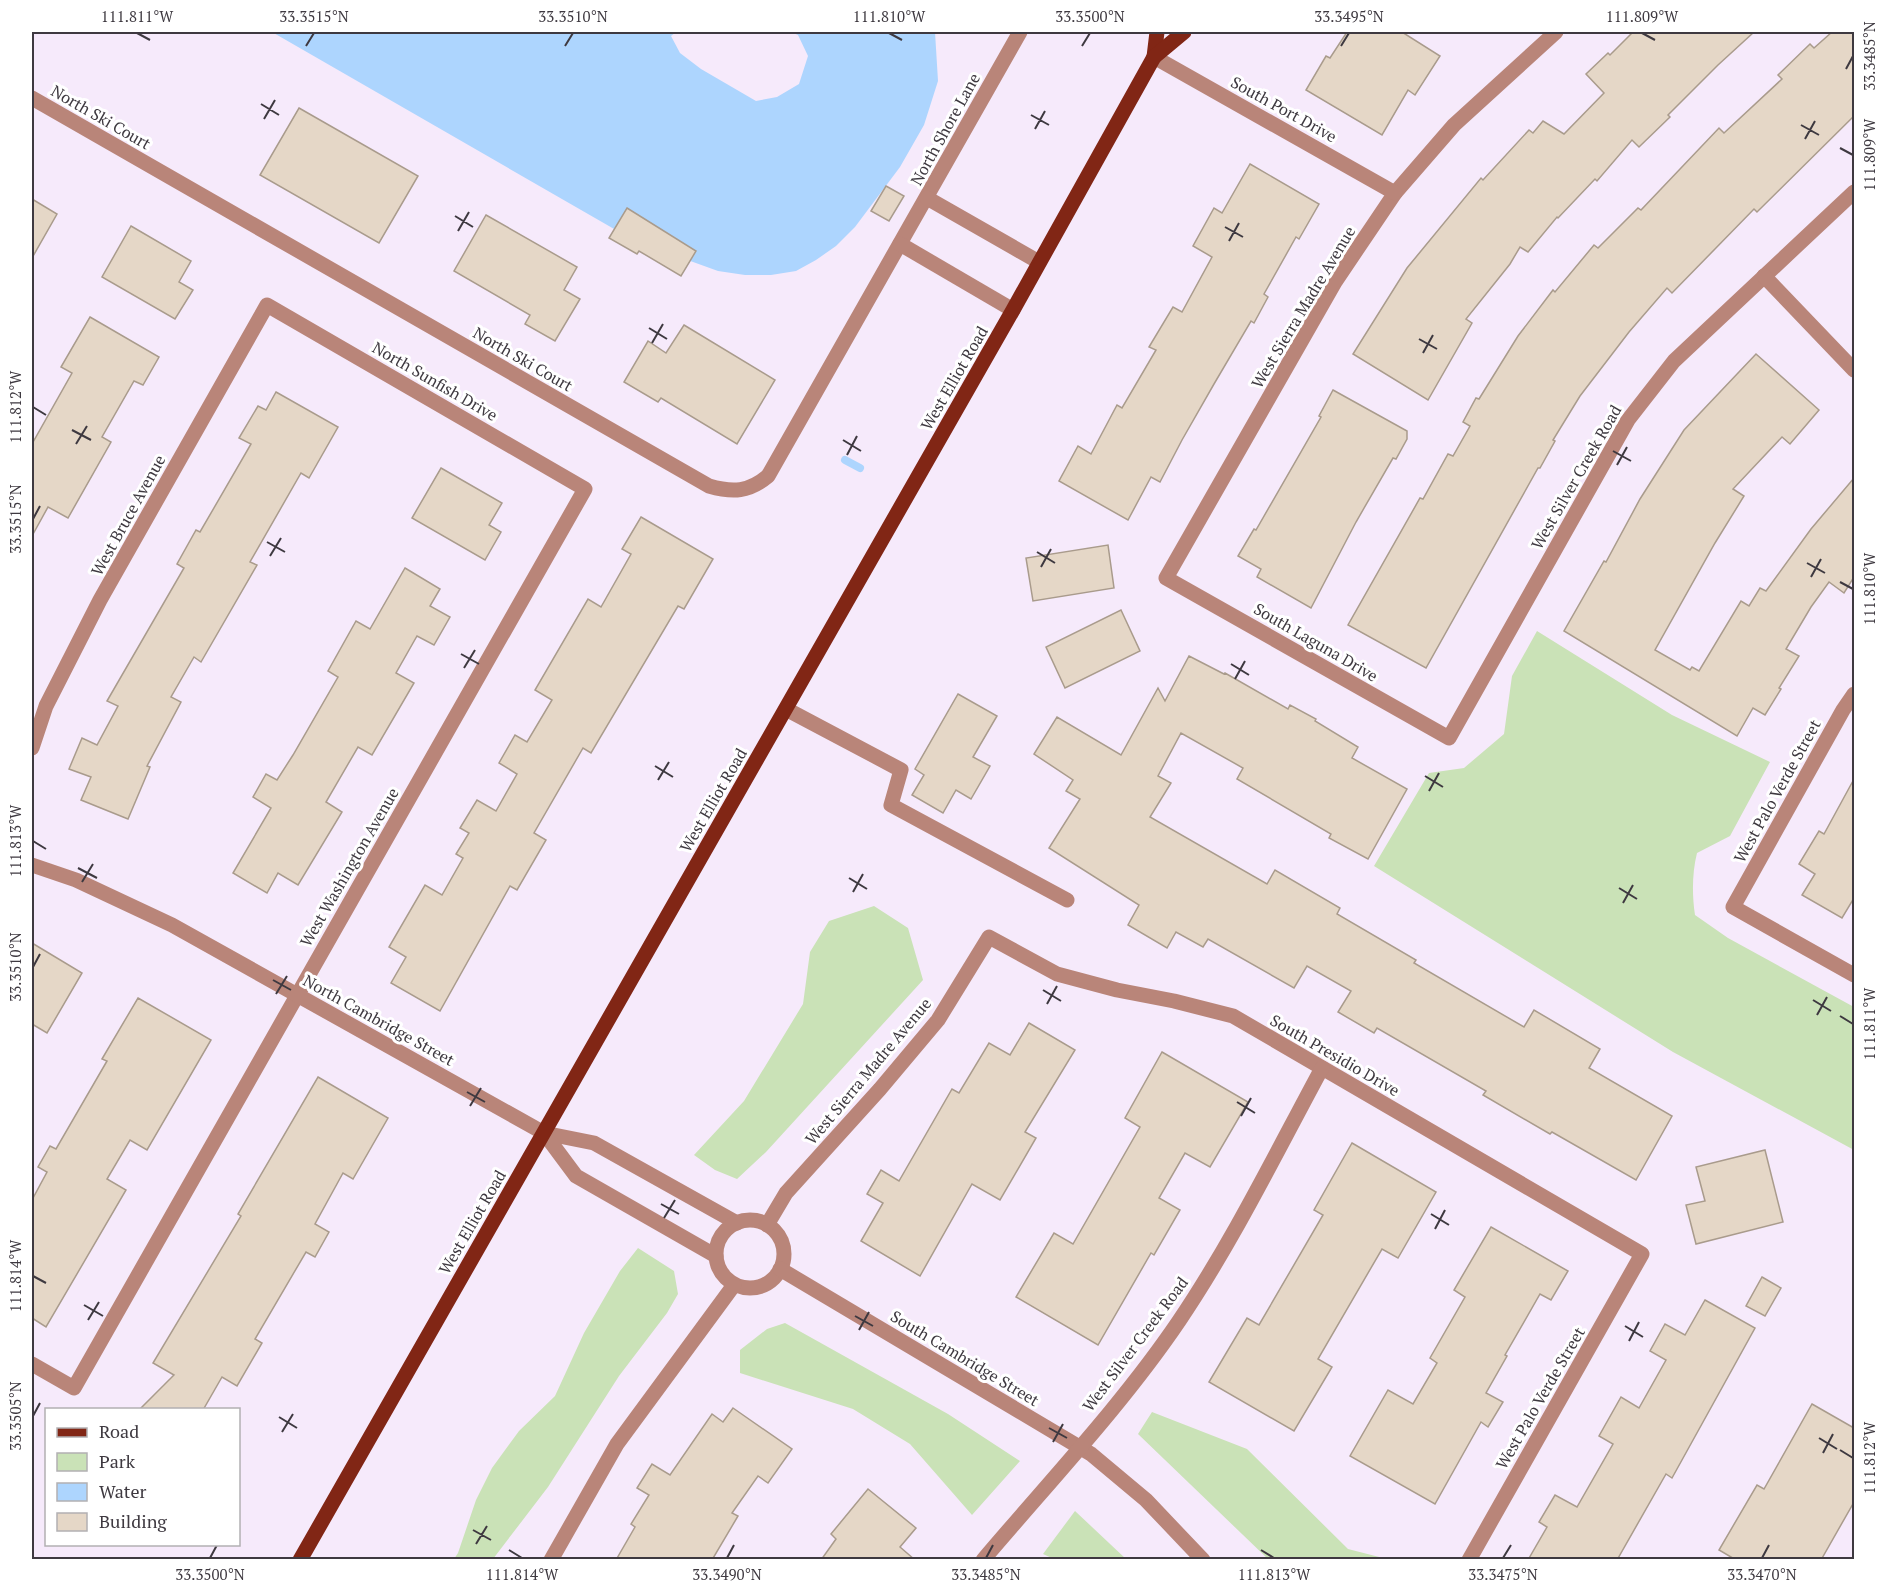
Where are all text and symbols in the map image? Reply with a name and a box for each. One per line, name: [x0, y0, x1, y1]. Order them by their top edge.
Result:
text: 111.811°W: [101, 6, 174, 26]
text: 33.3515°N: [279, 6, 349, 26]
text: 33.3510°N: [538, 6, 608, 26]
text: 111.810°W: [853, 6, 926, 26]
text: 33.3500°N: [1055, 6, 1125, 26]
text: 33.3495°N: [1314, 6, 1384, 26]
text: 111.809°W: [1606, 6, 1679, 26]
text: 33.3485°N: [1859, 21, 1879, 91]
street label: North Shore Lane: [905, 69, 985, 189]
street label: South Port Drive: [1227, 71, 1341, 147]
street label: North Ski Court: [47, 80, 155, 154]
text: 111.809°W: [1859, 118, 1879, 191]
street label: West Sierra Madre Avenue: [1246, 222, 1360, 392]
street label: North Ski Court: [469, 322, 577, 396]
street label: West Elliot Road: [915, 322, 993, 434]
street label: North Sunfish Drive: [368, 336, 502, 426]
text: 111.812°W: [5, 370, 25, 443]
street label: West Silver Creek Road: [1526, 401, 1626, 553]
street label: West Bruce Avenue: [86, 451, 170, 579]
text: 33.3515°N: [5, 484, 25, 554]
text: 111.810°W: [1859, 552, 1879, 625]
street label: South Laguna Drive: [1250, 597, 1382, 687]
street label: West Palo Verde Street: [1728, 715, 1826, 867]
street label: West Elliot Road: [674, 744, 752, 856]
street label: West Washington Avenue: [294, 784, 404, 950]
text: 111.813°W: [5, 804, 25, 877]
text: 33.3510°N: [5, 932, 25, 1002]
street label: North Cambridge Street: [299, 969, 459, 1071]
text: 111.811°W: [1859, 987, 1879, 1060]
street label: West Sierra Madre Avenue: [800, 993, 936, 1149]
street label: South Presidio Drive: [1266, 1009, 1404, 1101]
street label: West Elliot Road: [433, 1166, 511, 1278]
text: 111.814°W: [5, 1239, 25, 1312]
street label: West Silver Creek Road: [1077, 1272, 1193, 1416]
street label: South Cambridge Street: [887, 1305, 1043, 1411]
street label: West Palo Verde Street: [1490, 1323, 1590, 1473]
text: 33.3505°N: [5, 1381, 25, 1451]
legend: [45, 1408, 240, 1546]
text: Road: [99, 1419, 139, 1443]
text: 111.812°W: [1859, 1421, 1879, 1494]
text: Park: [99, 1449, 136, 1473]
text: Water: [99, 1479, 146, 1503]
text: Building: [99, 1509, 167, 1533]
text: 33.3500°N: [175, 1564, 245, 1584]
text: 111.814°W: [486, 1564, 559, 1584]
text: 33.3490°N: [692, 1564, 762, 1584]
text: 33.3485°N: [951, 1564, 1021, 1584]
text: 111.813°W: [1238, 1564, 1311, 1584]
text: 33.3475°N: [1468, 1564, 1538, 1584]
text: 33.3470°N: [1727, 1564, 1797, 1584]

